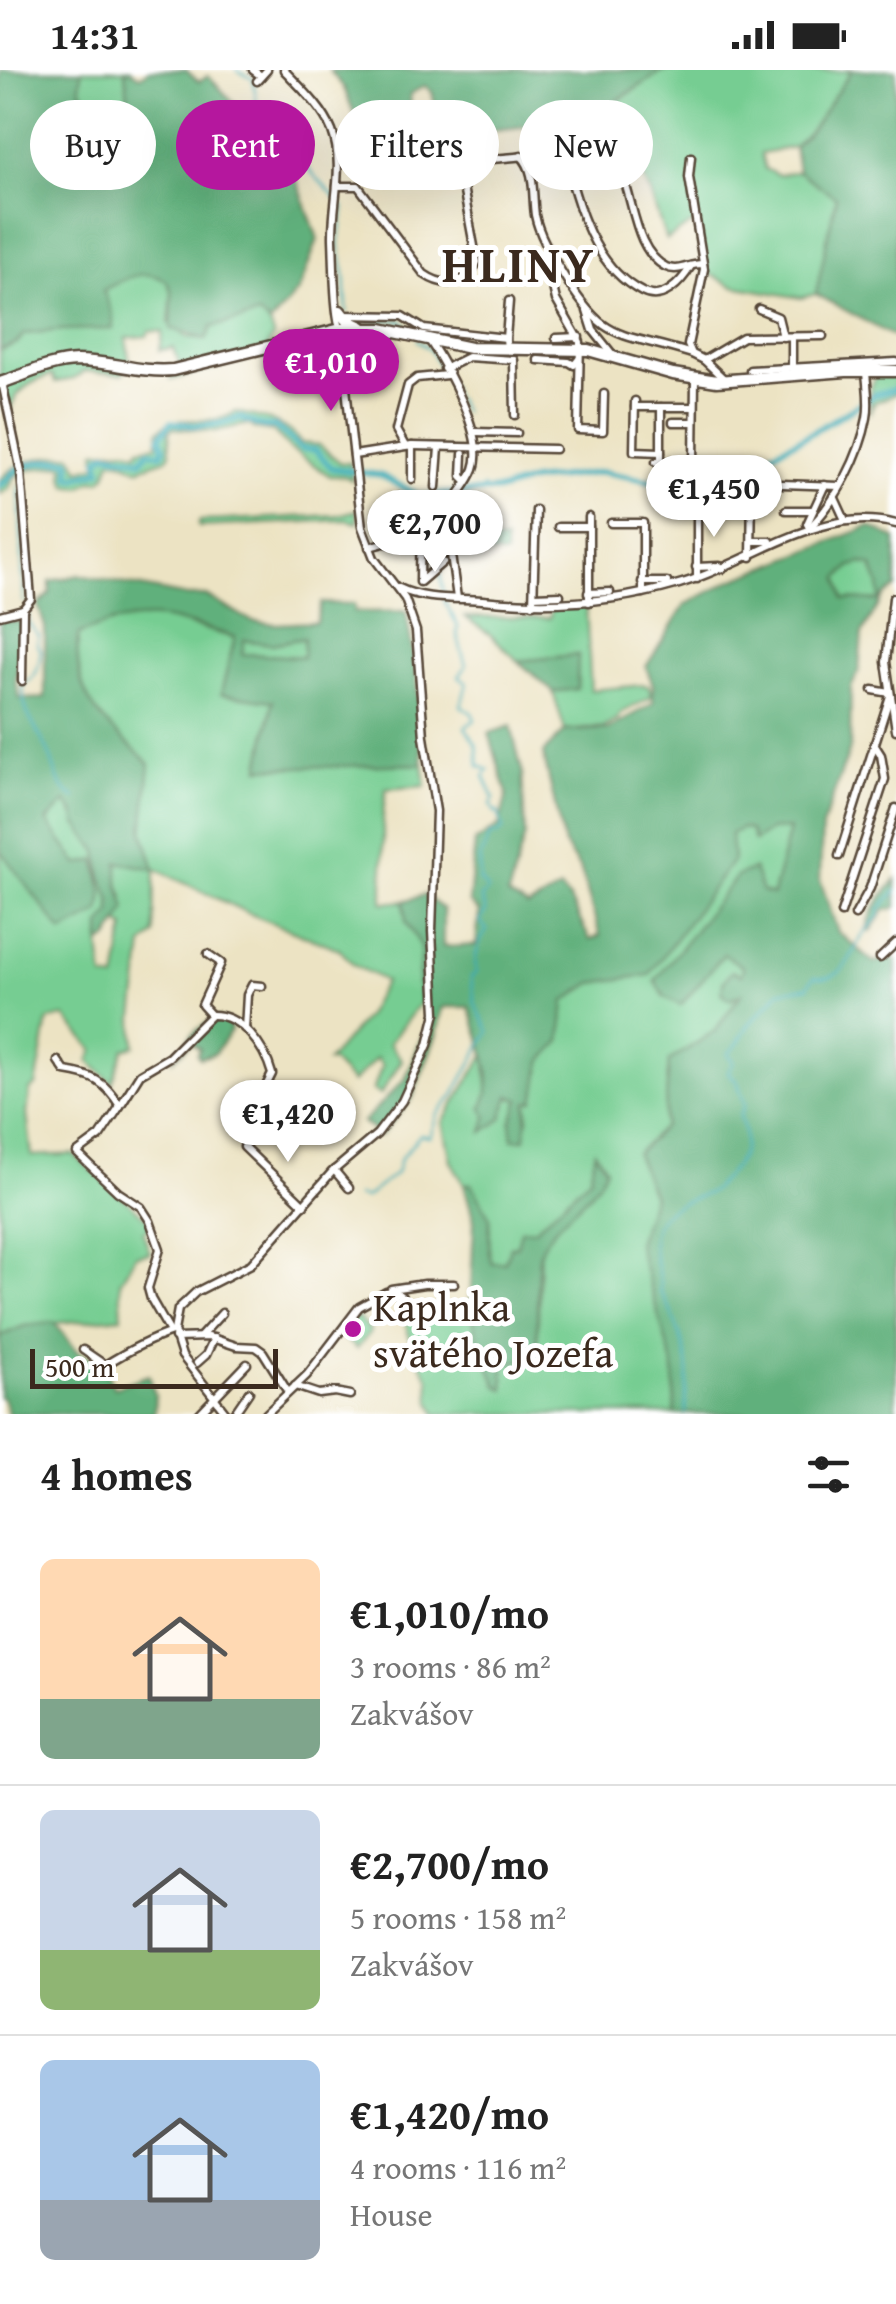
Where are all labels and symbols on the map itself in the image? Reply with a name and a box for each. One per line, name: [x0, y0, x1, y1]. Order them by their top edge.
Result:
district label: HLINY: [442, 227, 596, 300]
pin: €1,010: [250, 329, 412, 414]
pin: €1,450: [633, 455, 795, 540]
pin: €2,700: [354, 490, 516, 575]
pin: €1,420: [207, 1080, 369, 1165]
place label: Kaplnka svätého Jozefa: [373, 1277, 613, 1382]
marker: Kaplnka svätého Jozefa: [342, 1318, 364, 1340]
scale bar: [30, 1344, 278, 1388]

